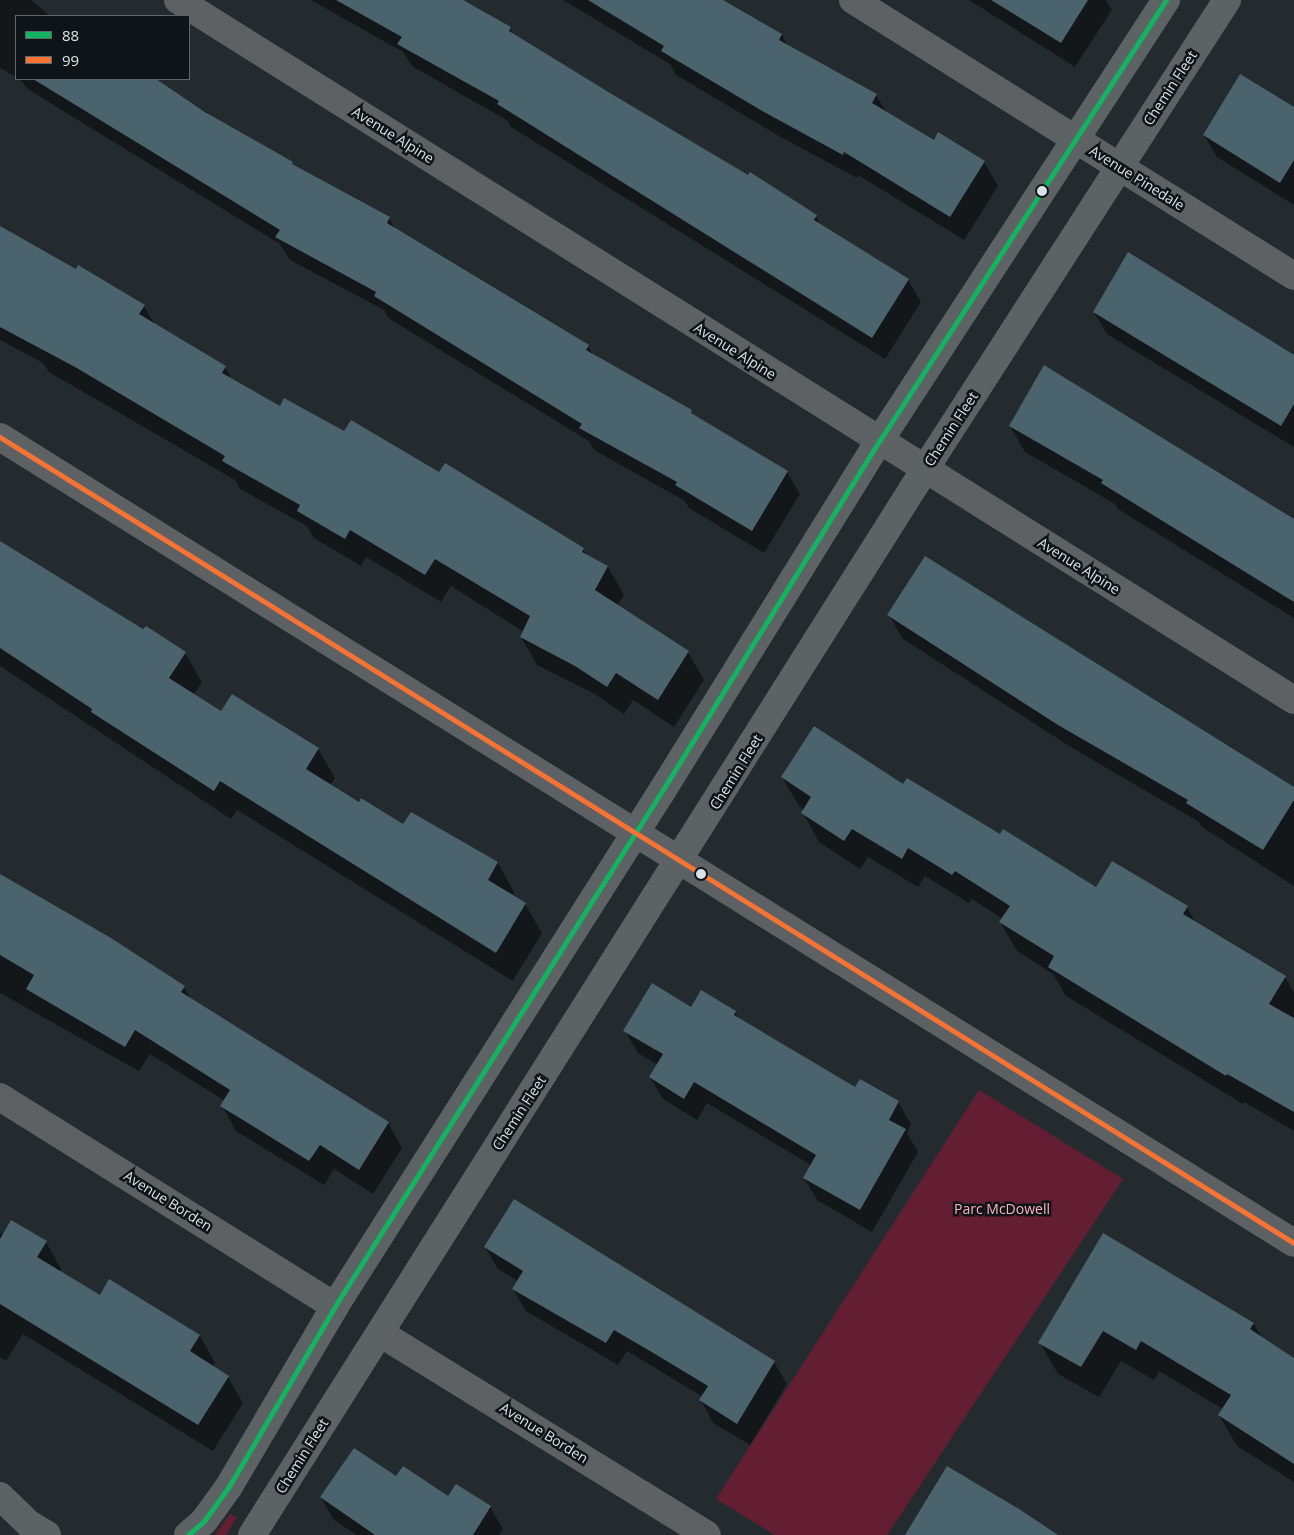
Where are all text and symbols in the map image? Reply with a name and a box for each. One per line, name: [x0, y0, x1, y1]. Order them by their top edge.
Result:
legend: [15, 15, 190, 80]
text: 88: [62, 25, 79, 45]
street label: Chemin Fleet: [1140, 48, 1200, 128]
text: 99: [62, 50, 79, 70]
street label: Avenue Alpine: [349, 103, 437, 167]
street label: Avenue Pinedale: [1087, 142, 1187, 214]
unlabelled marker: [1037, 186, 1047, 196]
street label: Avenue Alpine: [691, 319, 779, 383]
street label: Chemin Fleet: [921, 389, 981, 469]
street label: Avenue Alpine: [1035, 534, 1123, 598]
street label: Chemin Fleet: [706, 731, 766, 813]
unlabelled marker: [696, 869, 706, 879]
street label: Chemin Fleet: [489, 1073, 549, 1153]
street label: Avenue Borden: [121, 1167, 215, 1235]
park label: Parc McDowell: [954, 1201, 1050, 1217]
street label: Avenue Borden: [497, 1399, 591, 1467]
street label: Chemin Fleet: [272, 1415, 332, 1497]

